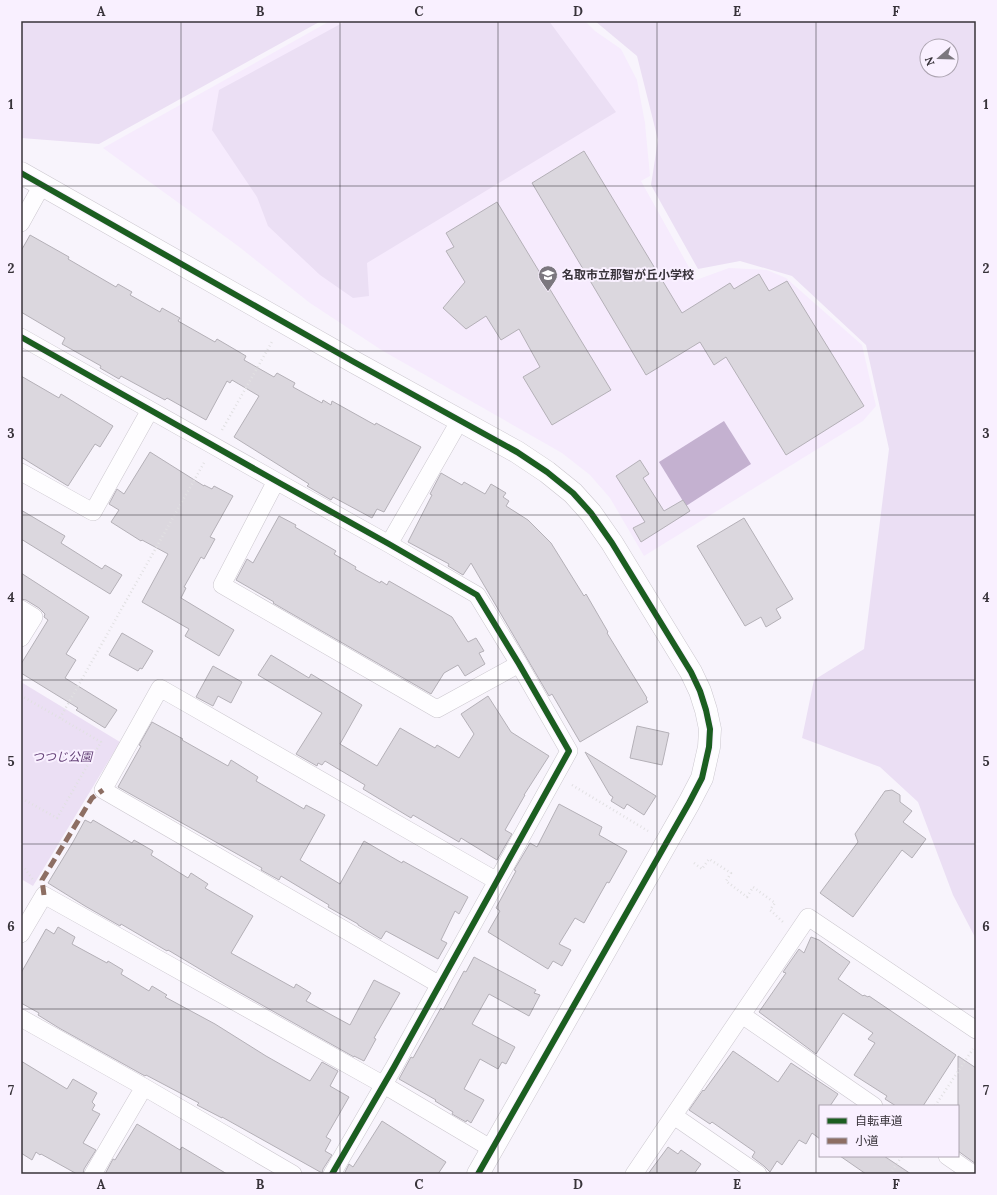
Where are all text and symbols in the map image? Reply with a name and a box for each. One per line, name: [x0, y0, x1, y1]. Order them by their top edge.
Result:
text: A: [97, 3, 106, 20]
text: B: [256, 3, 265, 20]
text: C: [415, 3, 424, 20]
text: D: [573, 3, 583, 20]
text: E: [733, 3, 741, 20]
text: F: [892, 3, 900, 20]
north arrow: [919, 38, 959, 78]
text: N: [921, 55, 938, 68]
text: 1: [8, 96, 14, 113]
text: 1: [983, 96, 989, 113]
text: 2: [8, 260, 15, 277]
text: 2: [983, 260, 990, 277]
school or university icon: 名取市立那智が丘小学校: [537, 264, 559, 292]
place label: 名取市立那智が丘小学校: [562, 267, 694, 282]
text: 3: [7, 425, 15, 442]
text: 3: [982, 425, 990, 442]
text: 4: [7, 589, 15, 606]
text: 4: [982, 589, 990, 606]
park label: つつじ公園: [32, 749, 94, 764]
text: 5: [7, 753, 15, 770]
text: 5: [982, 753, 990, 770]
text: 6: [7, 918, 15, 935]
text: 6: [982, 918, 990, 935]
text: 7: [8, 1082, 14, 1099]
text: 7: [983, 1082, 989, 1099]
legend: [819, 1105, 959, 1157]
text: 自転車道: [855, 1113, 903, 1128]
text: 小道: [855, 1133, 879, 1148]
text: A: [97, 1176, 106, 1193]
text: B: [256, 1176, 265, 1193]
text: C: [415, 1176, 424, 1193]
text: D: [573, 1176, 583, 1193]
text: E: [733, 1176, 741, 1193]
text: F: [892, 1176, 900, 1193]

